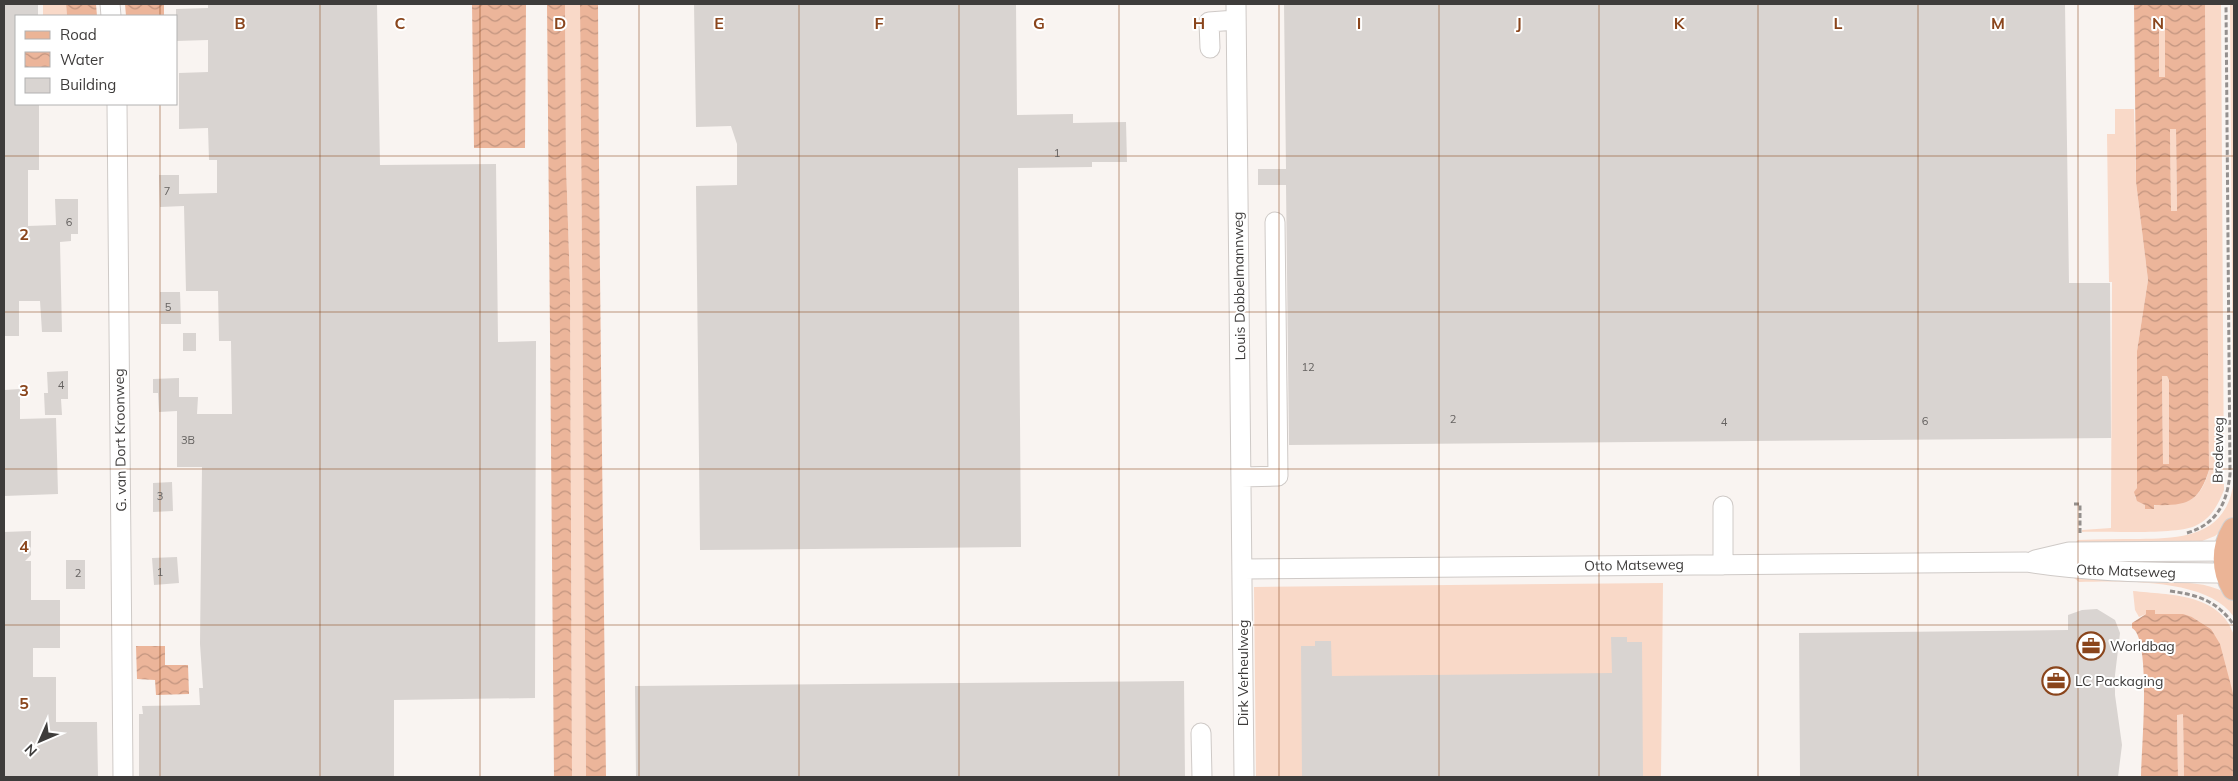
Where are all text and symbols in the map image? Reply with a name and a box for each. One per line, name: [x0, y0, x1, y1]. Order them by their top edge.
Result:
text: B: [234, 13, 246, 33]
text: C: [395, 13, 406, 33]
text: D: [554, 13, 566, 33]
text: E: [714, 13, 724, 33]
text: F: [874, 13, 884, 33]
text: G: [1033, 13, 1045, 33]
text: H: [1193, 13, 1205, 33]
text: I: [1357, 13, 1361, 33]
text: J: [1516, 13, 1522, 33]
text: K: [1674, 13, 1686, 33]
text: L: [1834, 13, 1843, 33]
text: M: [1991, 13, 2005, 33]
text: N: [2152, 13, 2164, 33]
legend: [15, 15, 178, 105]
text: Road: [60, 25, 97, 44]
text: Water: [60, 50, 104, 69]
text: Building: [60, 75, 116, 94]
house number: 1: [1054, 146, 1060, 160]
house number: 7: [164, 184, 170, 198]
street label: Louis Dobbelmannweg: [1229, 211, 1249, 361]
house number: 6: [66, 215, 73, 229]
text: 2: [19, 224, 29, 244]
house number: 5: [165, 300, 172, 314]
house number: 12: [1301, 360, 1315, 374]
street label: G. van Dort Kroonweg: [110, 368, 130, 512]
house number: 4: [58, 378, 65, 392]
text: 3: [19, 380, 29, 400]
house number: 2: [1450, 412, 1457, 426]
house number: 6: [1922, 414, 1929, 428]
house number: 4: [1721, 415, 1728, 429]
street label: Bredeweg: [2208, 417, 2228, 483]
house number: 3B: [181, 433, 195, 447]
house number: 3: [157, 489, 163, 503]
text: 4: [19, 536, 29, 556]
street label: Otto Matseweg: [1584, 555, 1684, 575]
street label: Otto Matseweg: [2076, 560, 2176, 582]
house number: 1: [157, 565, 163, 579]
house number: 2: [75, 566, 82, 580]
street label: Dirk Verheulweg: [1234, 620, 1252, 726]
office icon: Worldbag: [2076, 631, 2106, 661]
place label: Worldbag: [2110, 637, 2175, 655]
office icon: LC Packaging: [2041, 666, 2071, 696]
place label: LC Packaging: [2075, 672, 2163, 690]
text: 5: [19, 693, 29, 713]
north arrow: [15, 716, 65, 766]
text: N: [21, 740, 41, 760]

